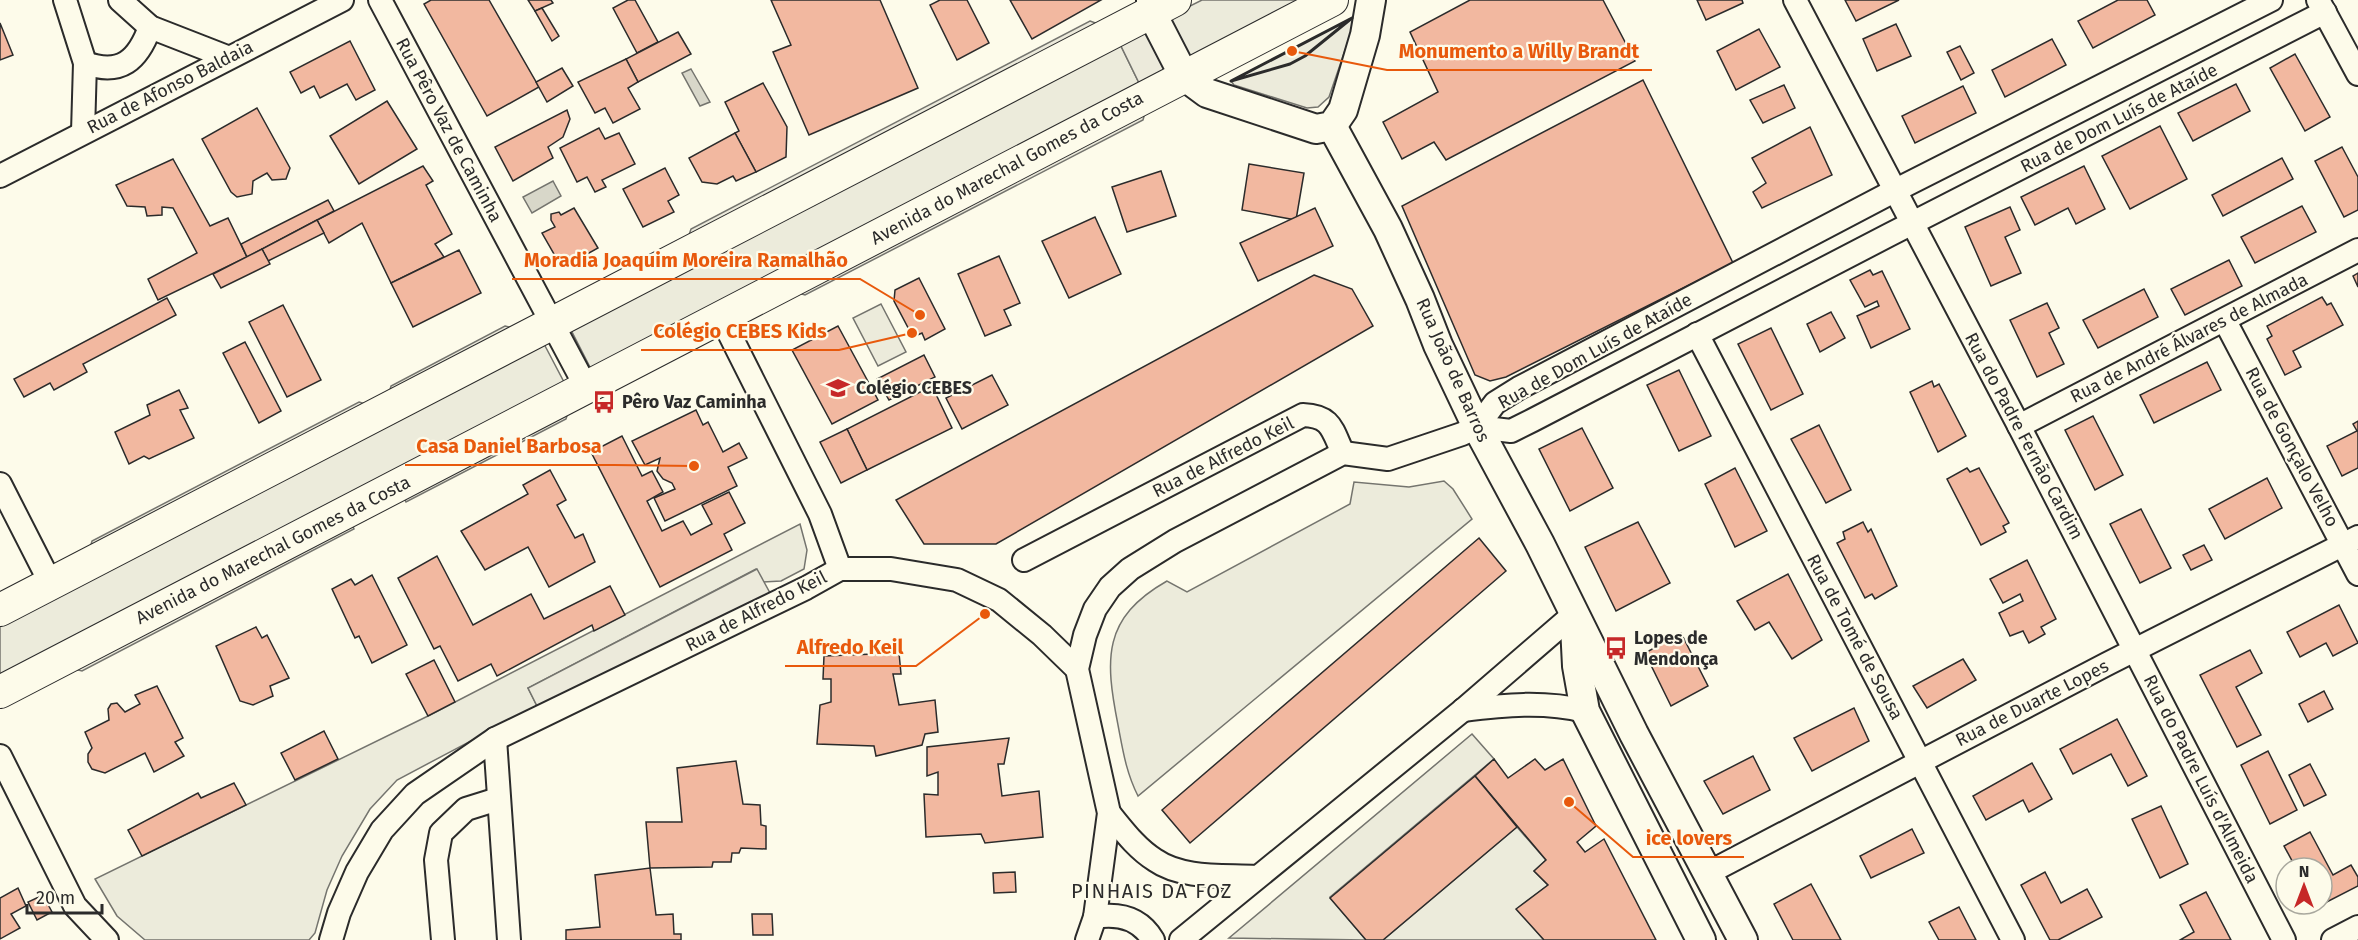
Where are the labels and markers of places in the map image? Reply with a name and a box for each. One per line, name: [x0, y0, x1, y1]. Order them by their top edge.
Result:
callout: Monumento a Willy Brandt: [1387, 32, 1652, 70]
callout: Moradia Joaquim Moreira Ramalhão: [512, 241, 860, 279]
callout: Colégio CEBES Kids: [641, 312, 839, 350]
school or university icon: Colégio CEBES: [825, 375, 851, 401]
place label: Colégio CEBES: [856, 377, 972, 399]
bus stop icon: Pêro Vaz Caminha: [591, 389, 617, 415]
place label: Pêro Vaz Caminha: [622, 391, 767, 413]
callout: Casa Daniel Barbosa: [405, 427, 614, 465]
place label: Lopes de Mendonça: [1634, 627, 1719, 670]
callout: Alfredo Keil: [785, 628, 916, 666]
bus stop icon: Lopes de Mendonça: [1603, 635, 1629, 661]
callout: ice lovers: [1633, 819, 1744, 857]

